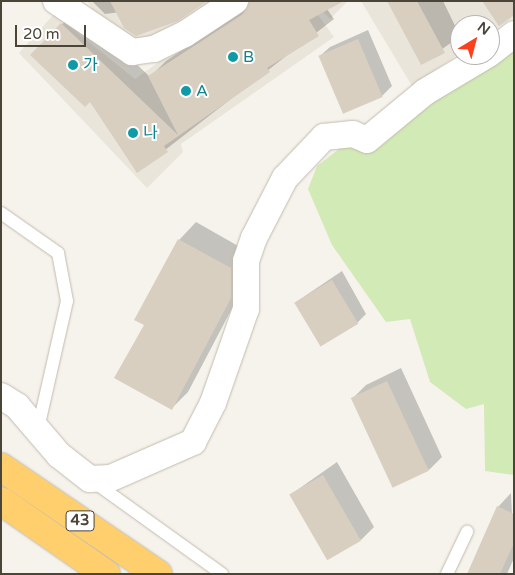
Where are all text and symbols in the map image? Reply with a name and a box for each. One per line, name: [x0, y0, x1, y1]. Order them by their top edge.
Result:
scale bar: [18, 15, 89, 47]
north arrow: [450, 15, 500, 65]
text: N: [474, 18, 493, 39]
text: 20 m: [23, 25, 60, 43]
place label: B: [243, 47, 254, 67]
marker: B: [227, 51, 239, 63]
place label: 가: [83, 55, 98, 75]
marker: 가: [67, 59, 79, 71]
place label: A: [196, 81, 208, 101]
marker: A: [180, 85, 192, 97]
place label: 나: [143, 123, 158, 143]
marker: 나: [127, 127, 139, 139]
road number: 43: [65, 508, 95, 534]

